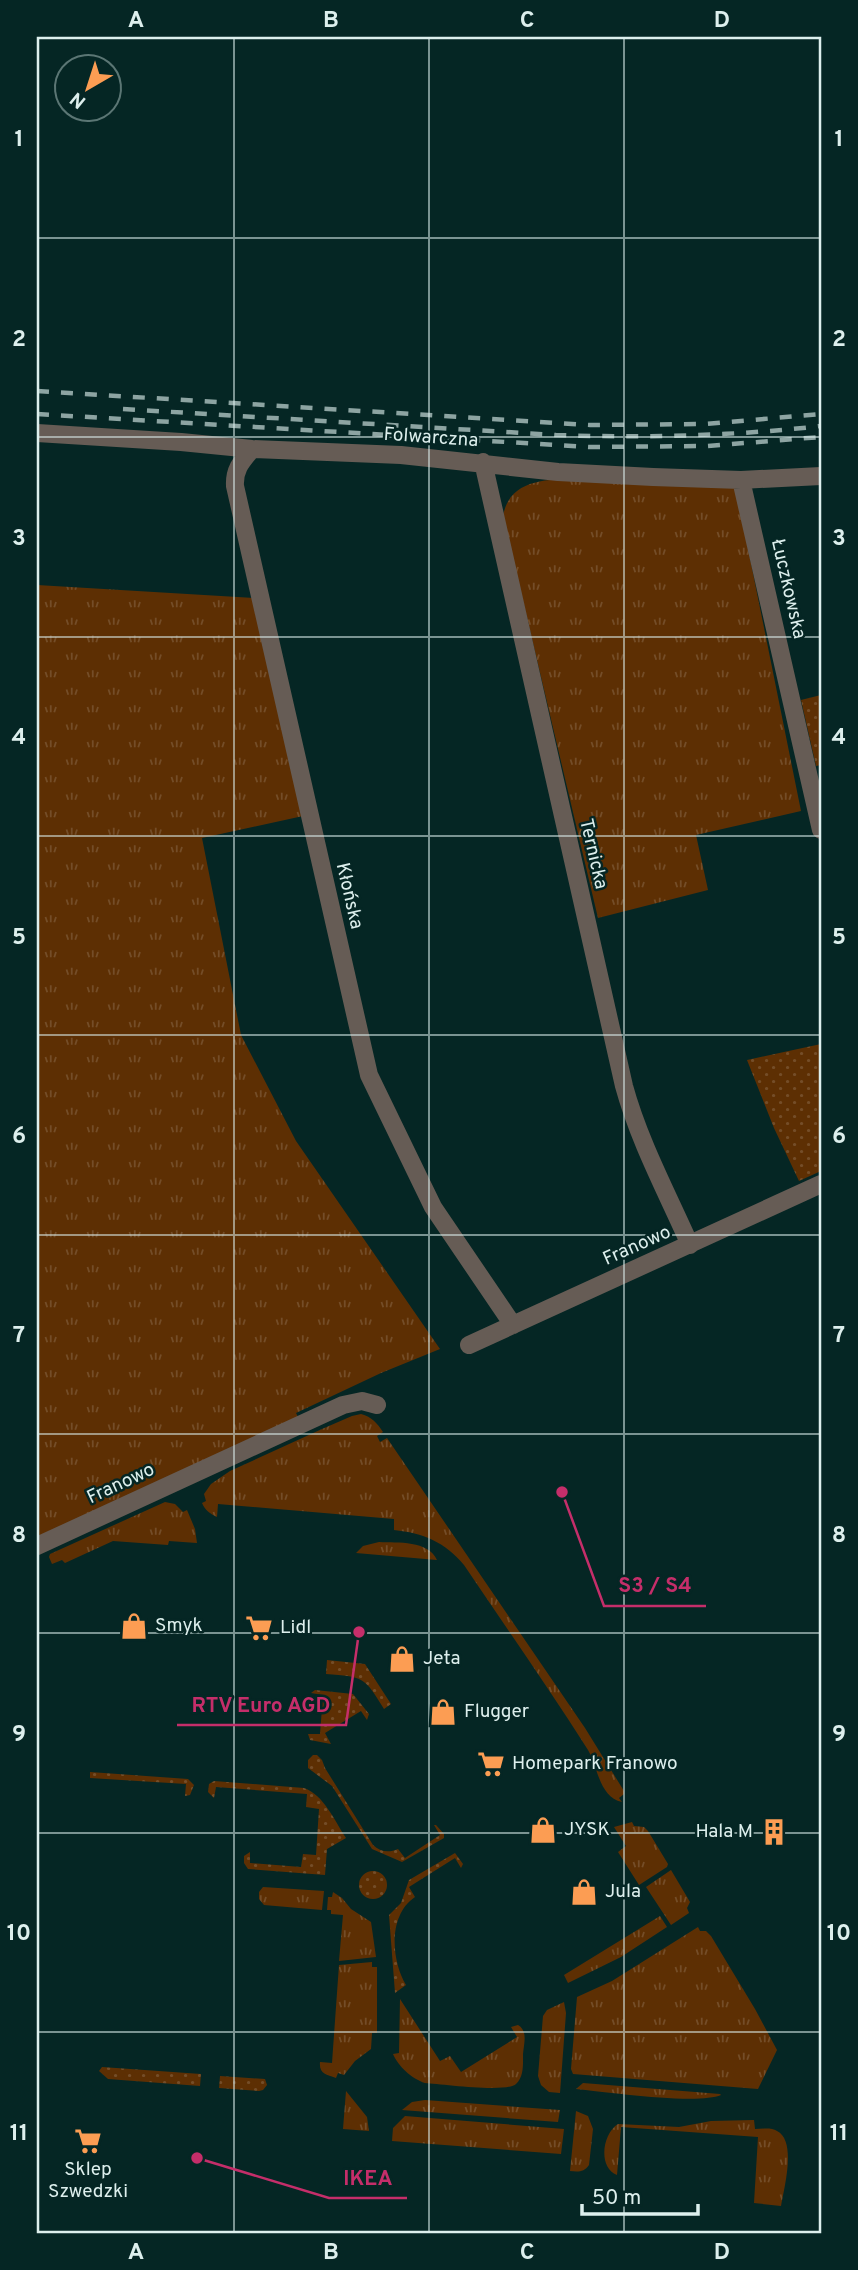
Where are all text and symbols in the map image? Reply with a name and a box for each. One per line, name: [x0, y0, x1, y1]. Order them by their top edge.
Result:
text: A: [128, 7, 144, 36]
text: B: [323, 7, 339, 36]
text: C: [520, 7, 534, 36]
text: D: [714, 7, 730, 36]
north arrow: [52, 52, 122, 122]
text: N: [66, 86, 91, 113]
text: 1: [14, 126, 24, 155]
text: 1: [834, 126, 844, 155]
text: 2: [12, 326, 26, 355]
text: 2: [832, 326, 846, 355]
street label: Folwarczna: [383, 423, 479, 453]
text: 3: [12, 525, 26, 554]
text: 3: [832, 525, 846, 554]
street label: Łuczkowska: [765, 537, 811, 641]
text: 4: [12, 724, 26, 753]
text: 4: [832, 724, 846, 753]
street label: Ternicka: [573, 816, 613, 892]
street label: Kłońska: [330, 860, 368, 932]
text: 5: [12, 924, 26, 953]
text: 5: [832, 924, 846, 953]
text: 6: [12, 1123, 26, 1152]
text: 6: [832, 1123, 846, 1152]
street label: Franowo: [599, 1220, 675, 1272]
text: 7: [13, 1322, 25, 1351]
text: 7: [833, 1322, 845, 1351]
street label: Franowo: [83, 1458, 159, 1510]
text: 8: [12, 1522, 26, 1551]
text: 8: [832, 1522, 846, 1551]
callout: S3 / S4: [604, 1564, 706, 1606]
text: S3 / S4: [618, 1573, 692, 1600]
shop icon: Smyk: [119, 1611, 149, 1641]
supermarket icon: Lidl: [244, 1613, 274, 1643]
place label: Smyk: [155, 1614, 203, 1638]
place label: Lidl: [280, 1616, 311, 1640]
shop icon: Jeta: [387, 1644, 417, 1674]
place label: Jeta: [423, 1647, 460, 1671]
callout: RTV Euro AGD: [177, 1683, 346, 1725]
text: RTV Euro AGD: [191, 1693, 331, 1720]
shop icon: Flugger: [428, 1697, 458, 1727]
place label: Flugger: [464, 1700, 530, 1724]
text: 9: [12, 1721, 26, 1750]
text: 9: [832, 1721, 846, 1750]
supermarket icon: Homepark Franowo: [476, 1749, 506, 1779]
place label: Homepark Franowo: [512, 1752, 678, 1776]
shop icon: JYSK: [528, 1815, 558, 1845]
building icon: Hala M: [759, 1817, 789, 1847]
place label: JYSK: [564, 1818, 610, 1842]
place label: Hala M: [696, 1820, 753, 1844]
shop icon: Jula: [569, 1877, 599, 1907]
place label: Jula: [605, 1880, 641, 1904]
text: 10: [7, 1920, 31, 1949]
text: 10: [827, 1920, 851, 1949]
text: 11: [10, 2120, 28, 2149]
text: 11: [830, 2120, 848, 2149]
supermarket icon: Sklep Szwedzki: [73, 2126, 103, 2156]
callout: IKEA: [329, 2156, 407, 2198]
place label: Sklep Szwedzki: [48, 2158, 128, 2204]
text: IKEA: [343, 2166, 393, 2193]
scale bar: [582, 2172, 697, 2216]
text: 50 m: [592, 2185, 641, 2212]
text: A: [128, 2239, 144, 2268]
text: B: [323, 2239, 339, 2268]
text: C: [520, 2239, 534, 2268]
text: D: [714, 2239, 730, 2268]

